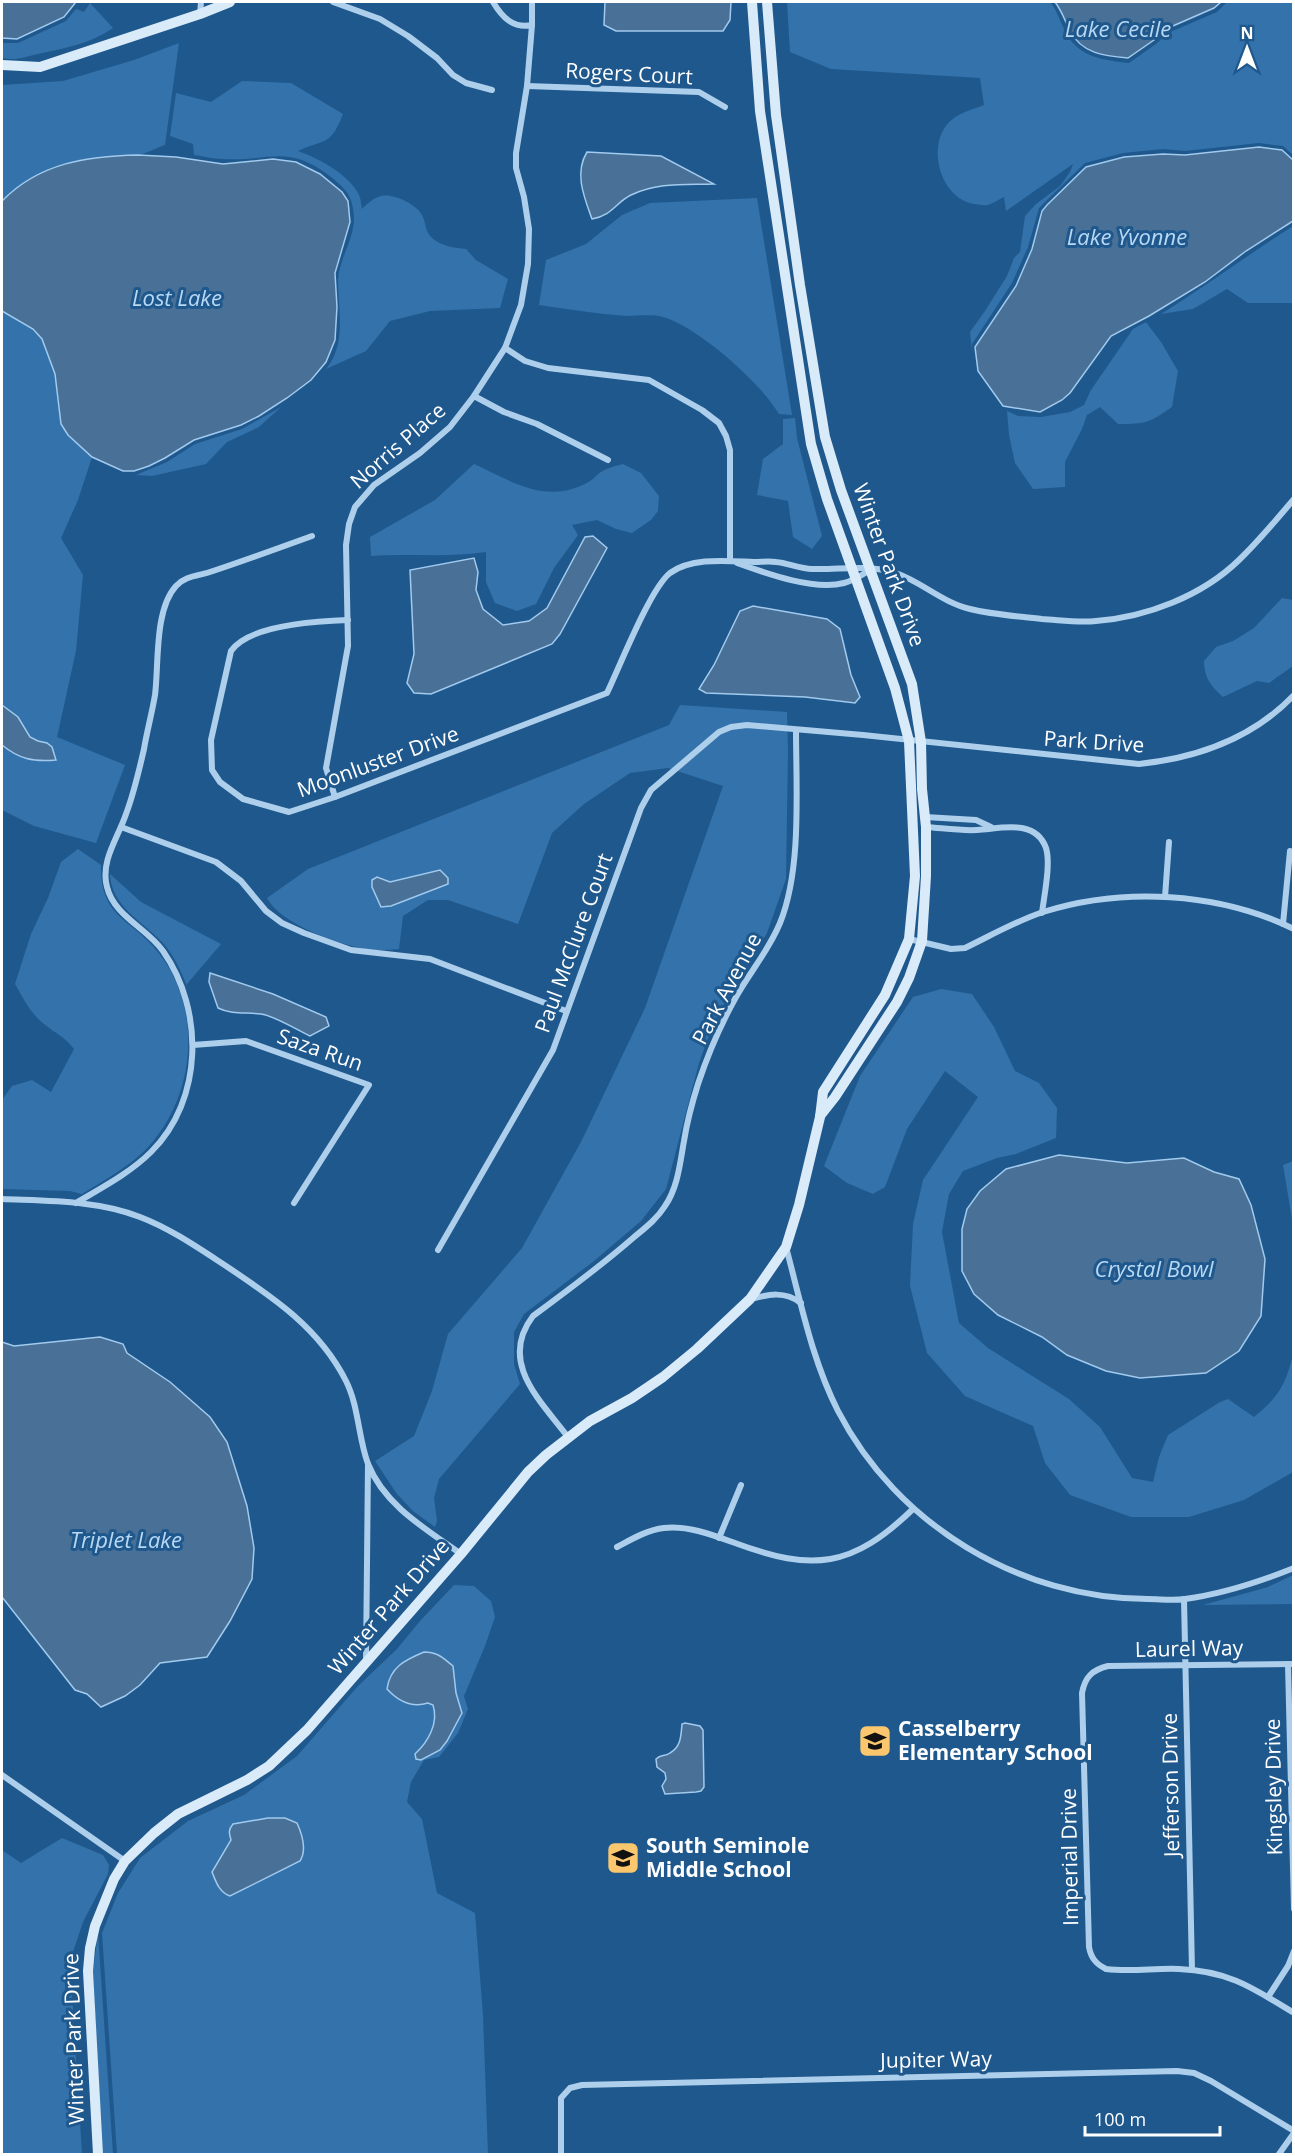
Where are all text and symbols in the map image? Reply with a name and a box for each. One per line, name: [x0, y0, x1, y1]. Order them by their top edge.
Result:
water label: Lake Cecile: [1065, 13, 1171, 43]
north arrow: [1217, 18, 1277, 78]
text: N: [1240, 22, 1254, 44]
street label: Rogers Court: [565, 56, 694, 90]
water label: Lake Yvonne: [1067, 221, 1187, 251]
water label: Lost Lake: [132, 282, 222, 312]
street label: Norris Place: [344, 396, 451, 494]
street label: Winter Park Drive: [847, 479, 932, 650]
street label: Moonluster Drive: [293, 719, 462, 803]
street label: Park Drive: [1043, 724, 1145, 758]
street label: Paul McClure Court: [528, 849, 619, 1036]
street label: Park Avenue: [685, 928, 767, 1049]
street label: Saza Run: [274, 1021, 367, 1077]
water label: Crystal Bowl: [1094, 1253, 1214, 1283]
water label: Triplet Lake: [70, 1524, 182, 1554]
street label: Winter Park Drive: [321, 1532, 455, 1680]
street label: Laurel Way: [1135, 1633, 1244, 1663]
street label: Jefferson Drive: [1155, 1713, 1185, 1859]
place label: Casselberry Elementary School: [898, 1714, 1093, 1766]
street label: Kingsley Drive: [1258, 1718, 1288, 1856]
school or university icon: Casselberry Elementary School: [857, 1723, 893, 1759]
street label: Imperial Drive: [1054, 1788, 1084, 1926]
place label: South Seminole Middle School: [646, 1831, 809, 1883]
school or university icon: South Seminole Middle School: [605, 1840, 641, 1876]
street label: Winter Park Drive: [56, 1953, 90, 2125]
street label: Jupiter Way: [878, 2044, 992, 2074]
scale bar: [1085, 2099, 1220, 2137]
text: 100 m: [1094, 2107, 1146, 2131]

